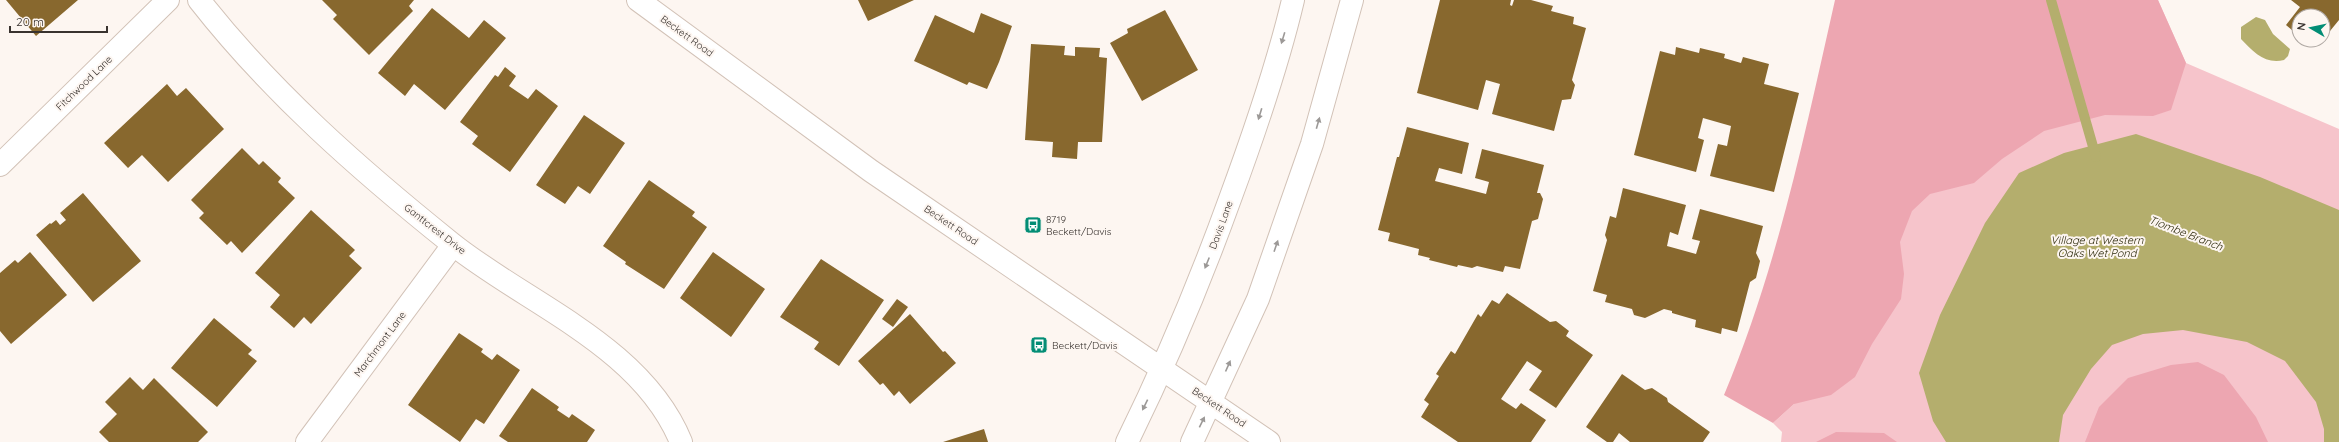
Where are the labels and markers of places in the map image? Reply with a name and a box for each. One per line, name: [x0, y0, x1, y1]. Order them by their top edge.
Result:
place label: 8719 Beckett/Davis: [1046, 213, 1112, 238]
bus stop icon: 8719 Beckett/Davis: [1023, 215, 1043, 235]
bus stop icon: Beckett/Davis: [1029, 335, 1049, 355]
place label: Beckett/Davis: [1052, 339, 1118, 352]

